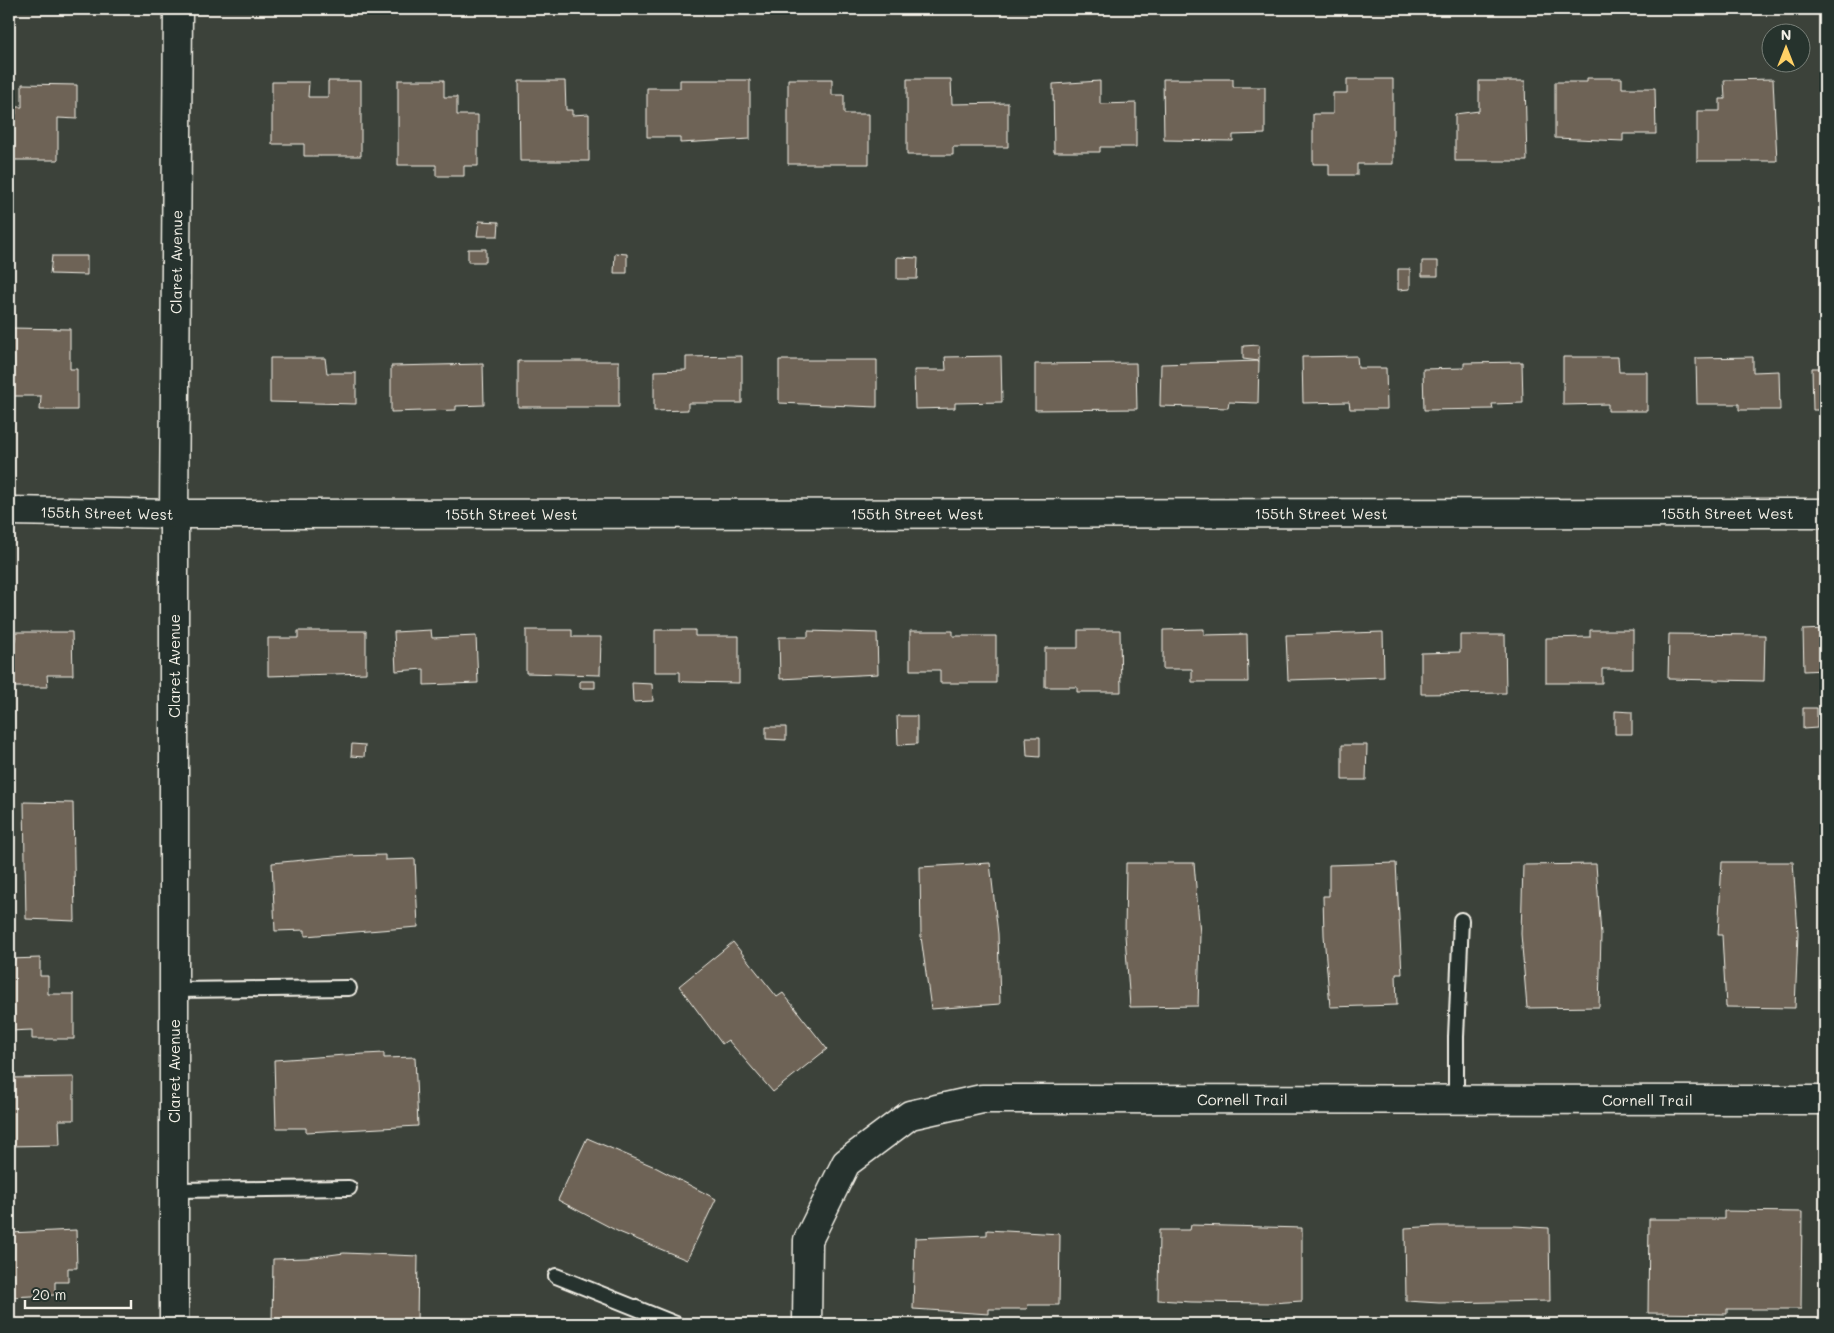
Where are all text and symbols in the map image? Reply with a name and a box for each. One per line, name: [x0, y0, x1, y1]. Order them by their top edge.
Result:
north arrow: [1762, 22, 1812, 72]
text: N: [1781, 25, 1791, 44]
street label: Claret Avenue: [166, 210, 186, 314]
street label: 155th Street West: [40, 502, 174, 524]
street label: 155th Street West: [1254, 503, 1388, 523]
street label: 155th Street West: [1660, 503, 1794, 523]
street label: 155th Street West: [444, 504, 578, 524]
street label: 155th Street West: [850, 504, 984, 524]
street label: Claret Avenue: [164, 614, 184, 718]
street label: Claret Avenue: [164, 1019, 184, 1123]
street label: Cornell Trail: [1197, 1089, 1288, 1109]
street label: Cornell Trail: [1602, 1090, 1693, 1110]
scale bar: [25, 1278, 131, 1310]
text: 20 m: [32, 1284, 66, 1304]

